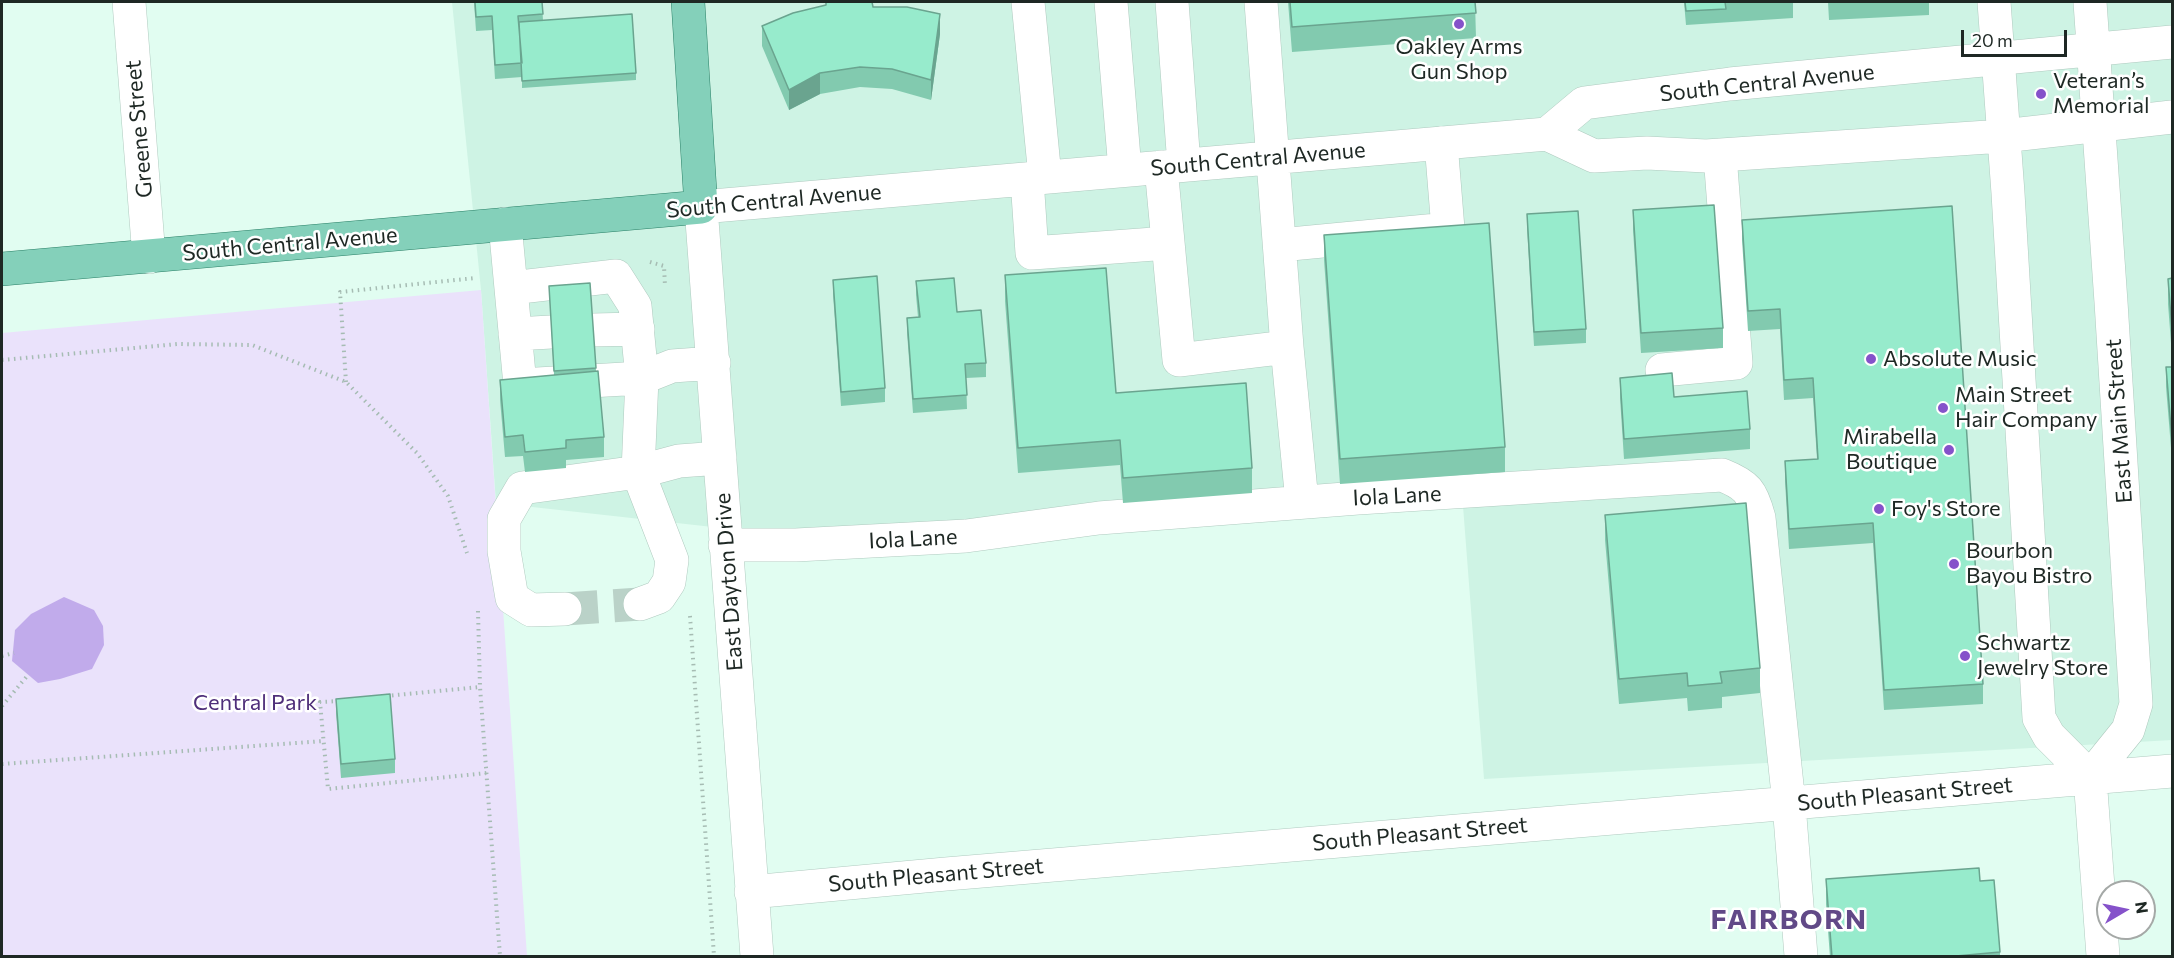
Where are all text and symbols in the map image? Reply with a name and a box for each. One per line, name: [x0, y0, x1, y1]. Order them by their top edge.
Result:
marker: Oakley Arms Gun Shop: [1452, 17, 1466, 31]
scale bar: [1964, 18, 2070, 56]
text: 20 m: [1972, 29, 2013, 51]
place label: Oakley Arms Gun Shop: [1395, 34, 1523, 86]
street label: Greene Street: [120, 59, 158, 199]
street label: South Central Avenue: [1658, 59, 1876, 107]
place label: Veteran’s Memorial: [2053, 68, 2149, 119]
marker: Veteran’s Memorial: [2034, 87, 2048, 101]
street label: South Central Avenue: [1149, 136, 1367, 182]
street label: South Central Avenue: [665, 178, 883, 224]
street label: South Central Avenue: [181, 221, 399, 267]
street label: East Main Street: [2100, 338, 2138, 504]
place label: Absolute Music: [1883, 346, 2037, 372]
marker: Absolute Music: [1864, 352, 1878, 366]
place label: Main Street Hair Company: [1955, 382, 2097, 434]
marker: Main Street Hair Company: [1936, 401, 1950, 415]
place label: Mirabella Boutique: [1843, 424, 1937, 476]
marker: Mirabella Boutique: [1942, 443, 1956, 457]
street label: Iola Lane: [1352, 480, 1442, 512]
street label: East Dayton Drive: [710, 492, 748, 672]
place label: Foy's Store: [1891, 496, 2001, 522]
marker: Foy's Store: [1872, 502, 1886, 516]
street label: Iola Lane: [868, 523, 958, 555]
place label: Bourbon Bayou Bistro: [1966, 538, 2092, 590]
marker: Bourbon Bayou Bistro: [1947, 557, 1961, 571]
place label: Schwartz Jewelry Store: [1977, 630, 2108, 682]
marker: Schwartz Jewelry Store: [1958, 649, 1972, 663]
park label: Central Park: [193, 690, 317, 716]
street label: South Pleasant Street: [1796, 771, 2014, 817]
street label: South Pleasant Street: [1311, 811, 1529, 857]
street label: South Pleasant Street: [827, 852, 1045, 898]
north arrow: [2096, 880, 2156, 940]
text: N: [2132, 900, 2153, 915]
district label: FAIRBORN: [1710, 903, 1868, 937]

